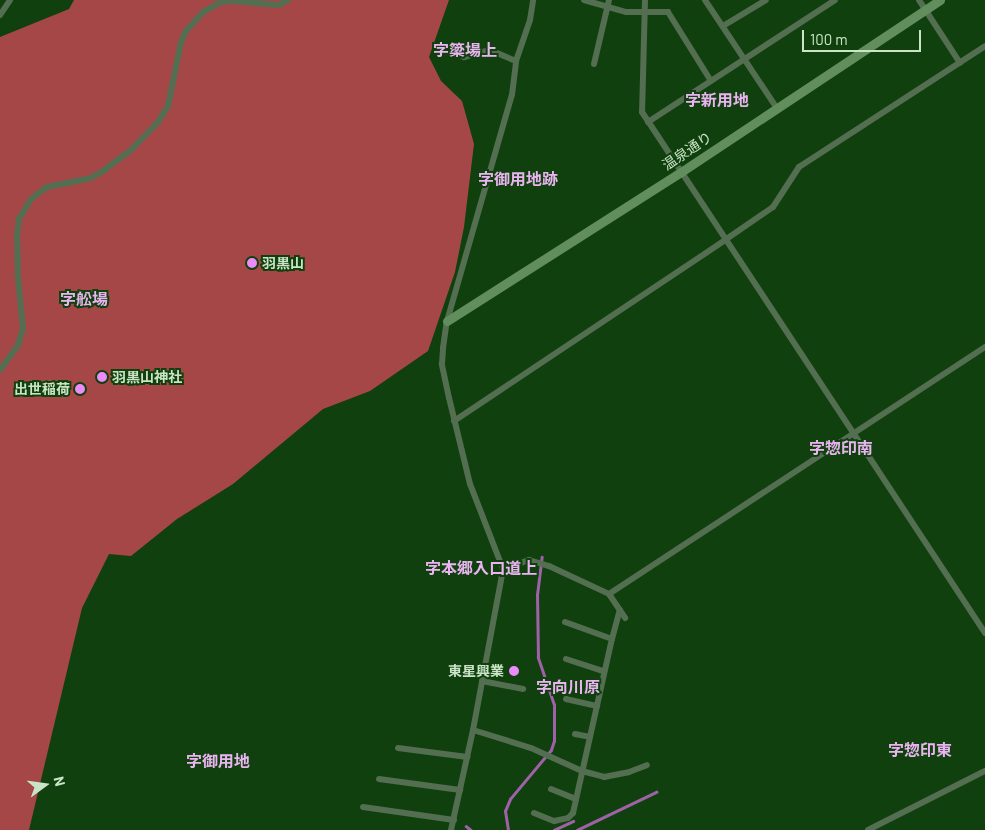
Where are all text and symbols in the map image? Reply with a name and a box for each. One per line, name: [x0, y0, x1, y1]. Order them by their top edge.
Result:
scale bar: [805, 20, 924, 52]
text: 100 m: [810, 30, 848, 48]
district label: 字簗場上: [433, 40, 497, 60]
district label: 字新用地: [685, 90, 749, 110]
street label: 温泉通り: [659, 128, 715, 174]
district label: 字御用地跡: [478, 169, 558, 189]
place label: 羽黒山: [262, 255, 304, 271]
marker: 羽黒山: [246, 257, 258, 269]
district label: 字舩場: [60, 289, 108, 309]
place label: 羽黒山神社: [112, 369, 182, 385]
marker: 羽黒山神社: [96, 371, 108, 383]
place label: 出世稲荷: [14, 381, 70, 397]
marker: 出世稲荷: [74, 383, 86, 395]
district label: 字惣印南: [809, 438, 873, 458]
district label: 字本郷入口道上: [425, 558, 537, 578]
place label: 東星興業: [448, 663, 504, 679]
marker: 東星興業: [508, 665, 520, 677]
district label: 字向川原: [536, 677, 600, 697]
district label: 字惣印東: [888, 740, 952, 760]
district label: 字御用地: [186, 751, 250, 771]
north arrow: [20, 760, 70, 810]
text: N: [51, 775, 69, 788]

